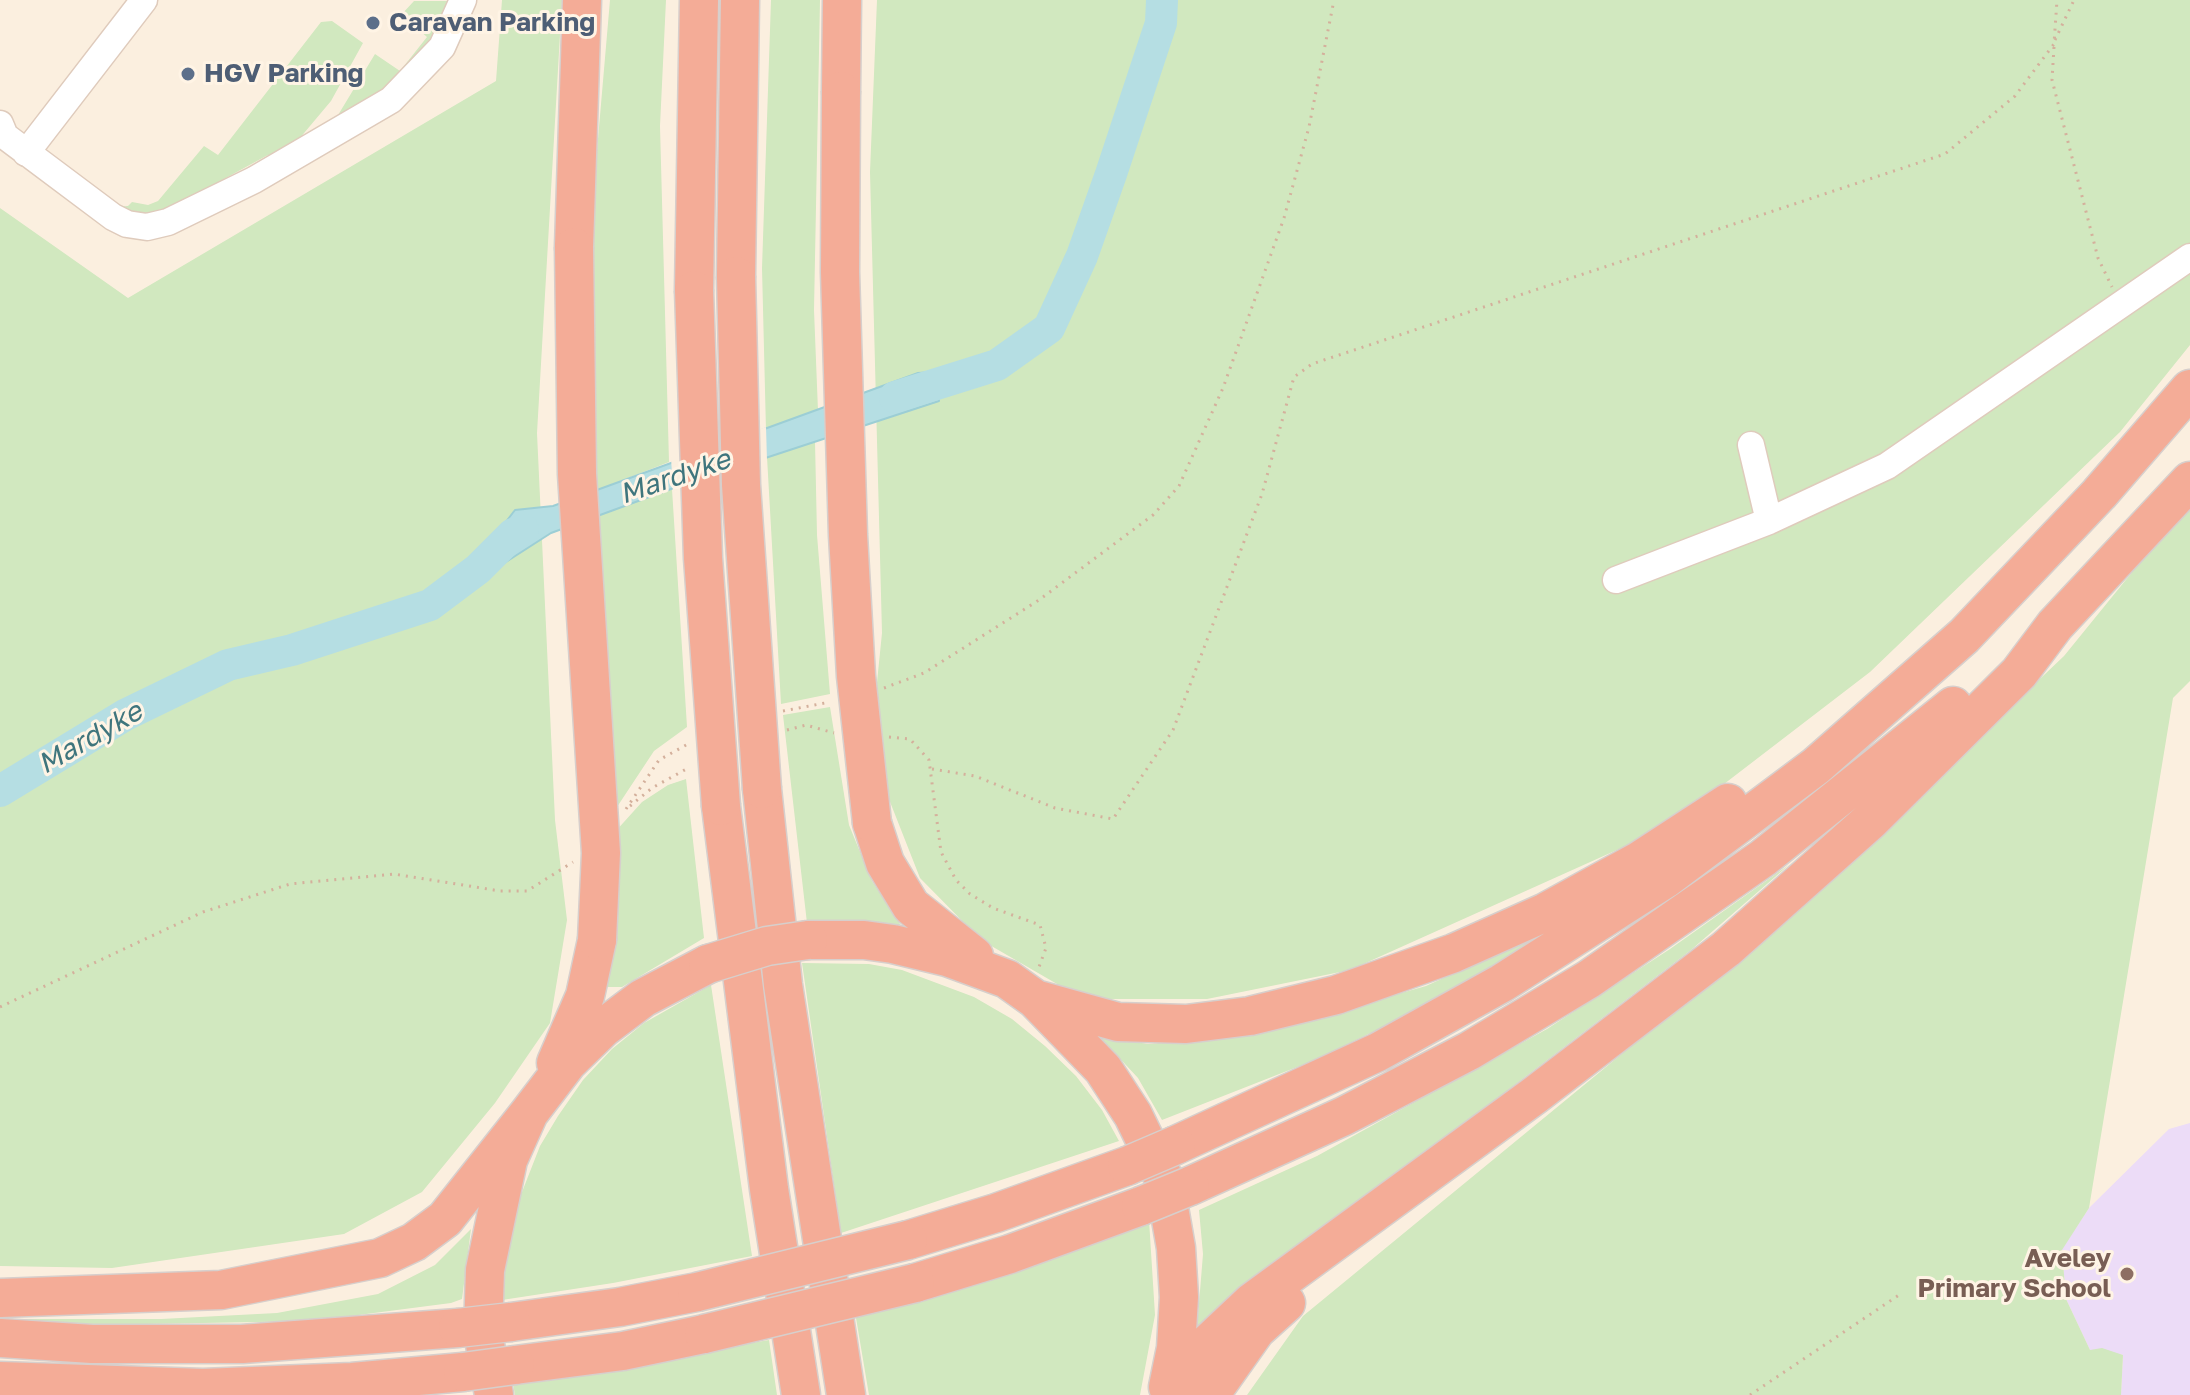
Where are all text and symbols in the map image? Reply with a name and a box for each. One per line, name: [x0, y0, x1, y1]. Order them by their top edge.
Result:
place label: Caravan Parking: [389, 7, 595, 39]
marker: Caravan Parking: [364, 14, 382, 32]
place label: HGV Parking: [204, 58, 364, 90]
marker: HGV Parking: [179, 65, 197, 83]
water label: Mardyke: [615, 442, 735, 512]
water label: Mardyke: [32, 695, 148, 781]
place label: Aveley Primary School: [1918, 1243, 2111, 1304]
marker: Aveley Primary School: [2118, 1265, 2136, 1283]

